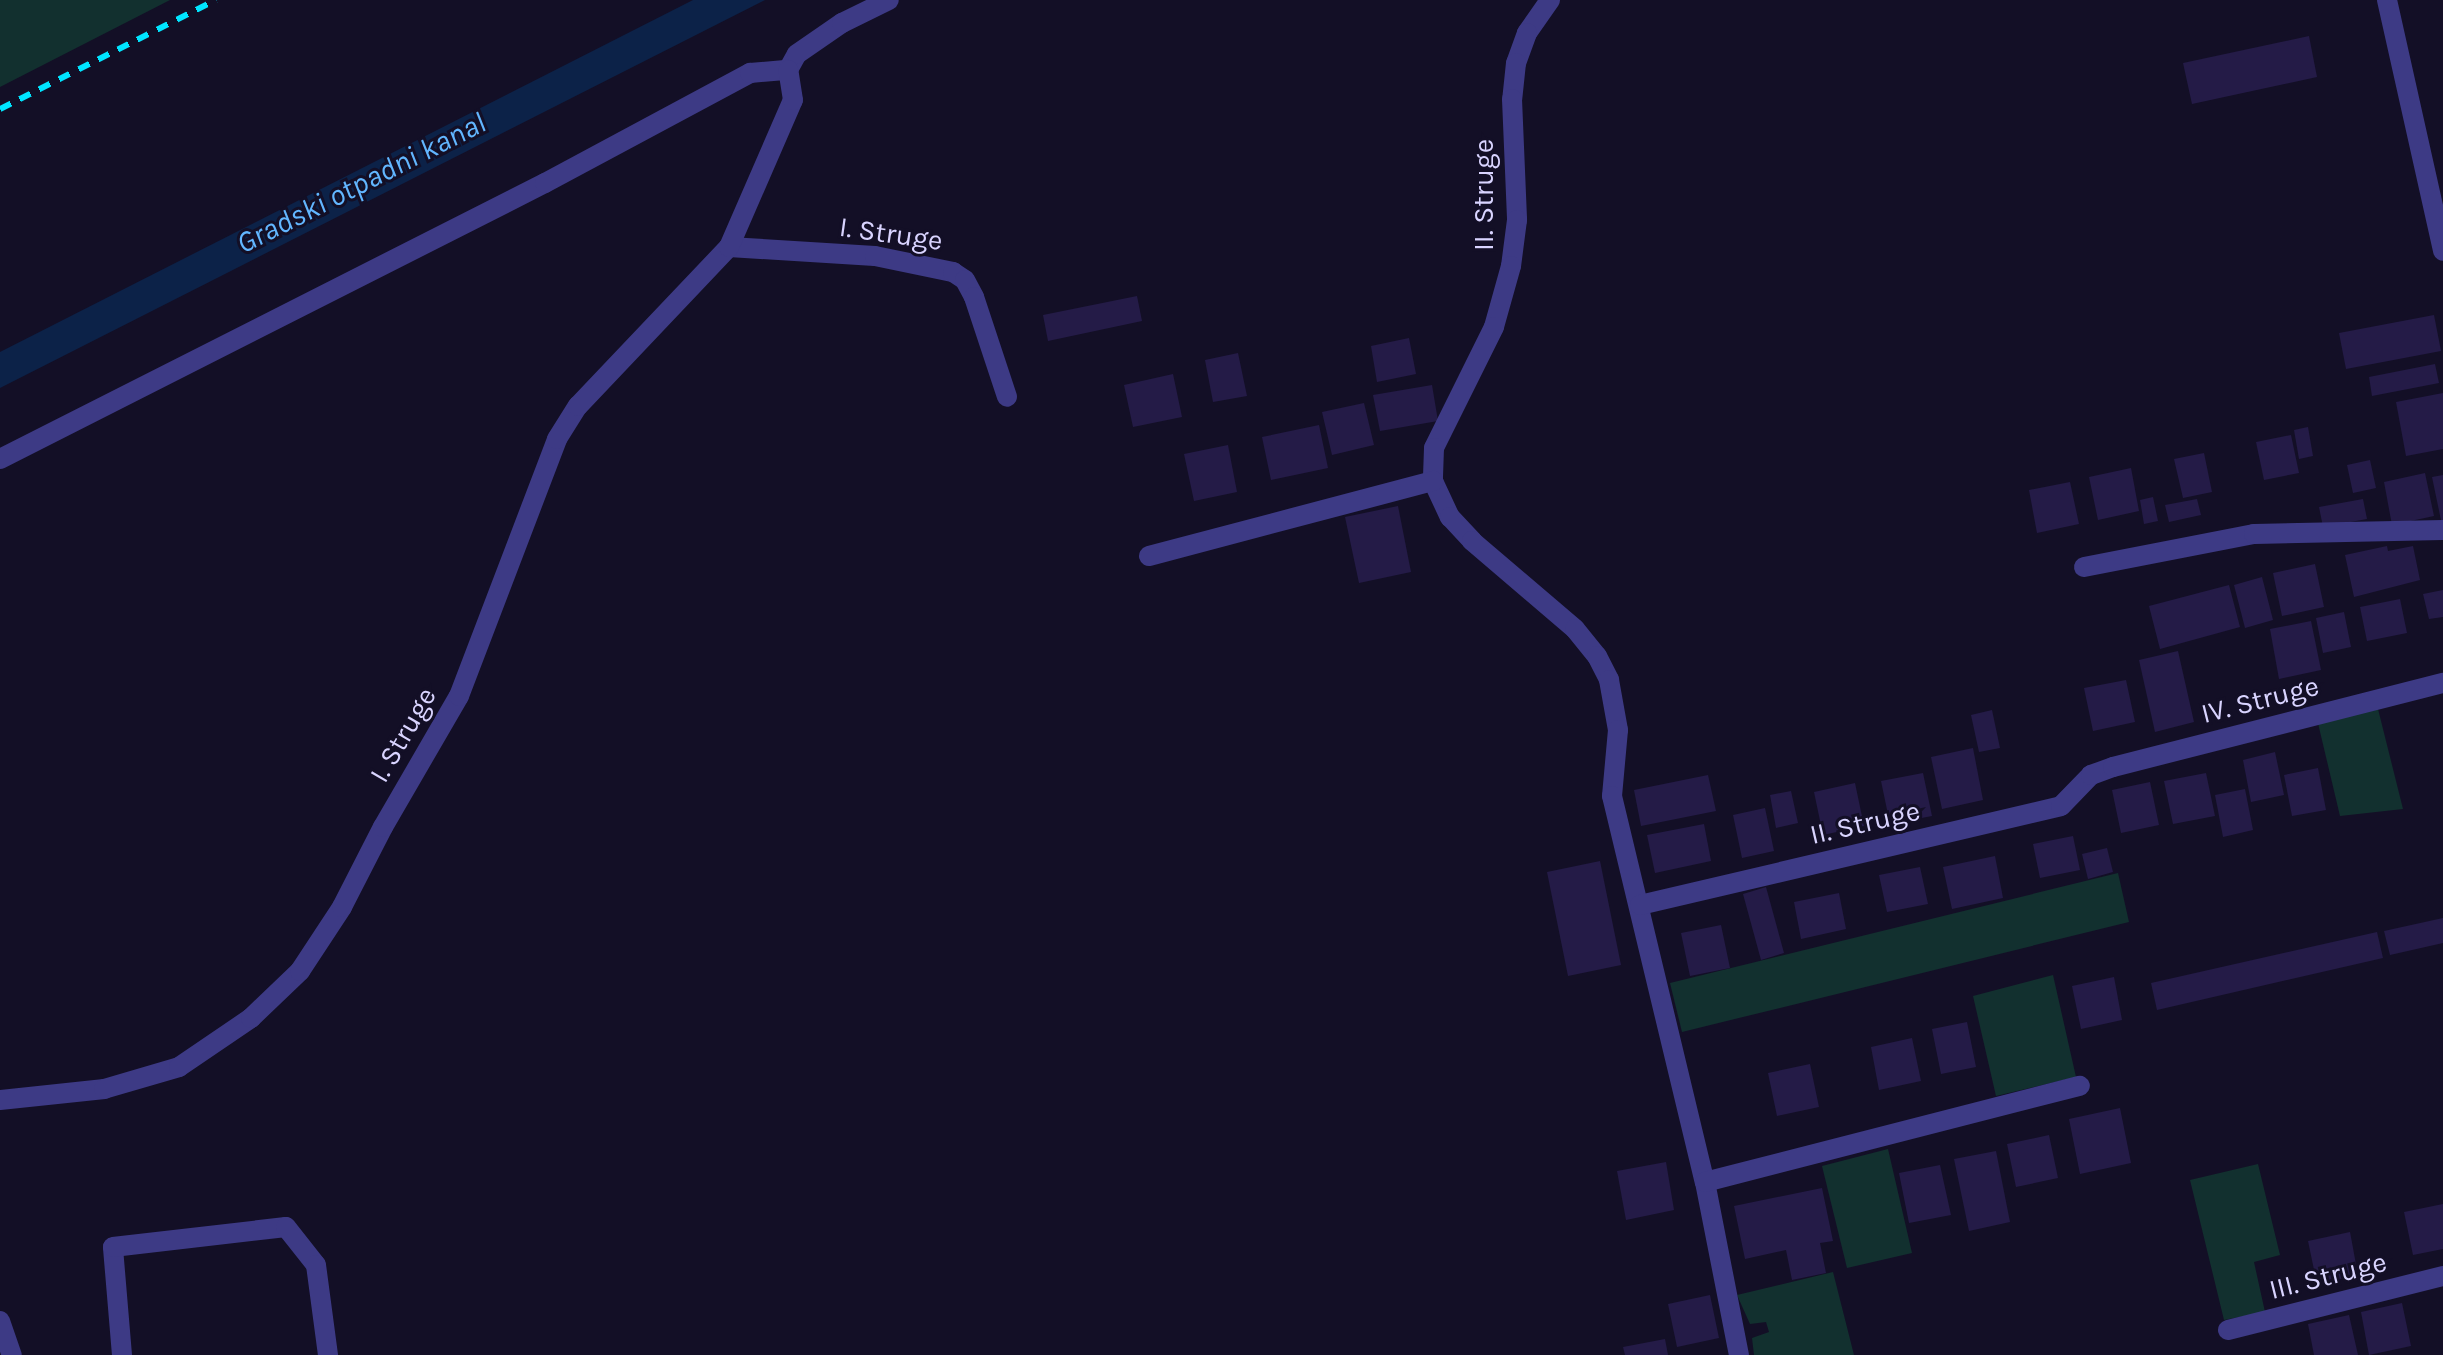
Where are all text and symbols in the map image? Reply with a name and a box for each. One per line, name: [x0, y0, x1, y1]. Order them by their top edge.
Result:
water label: Gradski otpadni kanal: [230, 105, 492, 261]
street label: II. Struge: [1467, 139, 1501, 251]
street label: I. Struge: [837, 210, 945, 258]
street label: IV. Struge: [2198, 669, 2322, 731]
street label: I. Struge: [362, 681, 444, 789]
street label: II. Struge: [1807, 794, 1923, 852]
street label: III. Struge: [2266, 1245, 2390, 1307]

